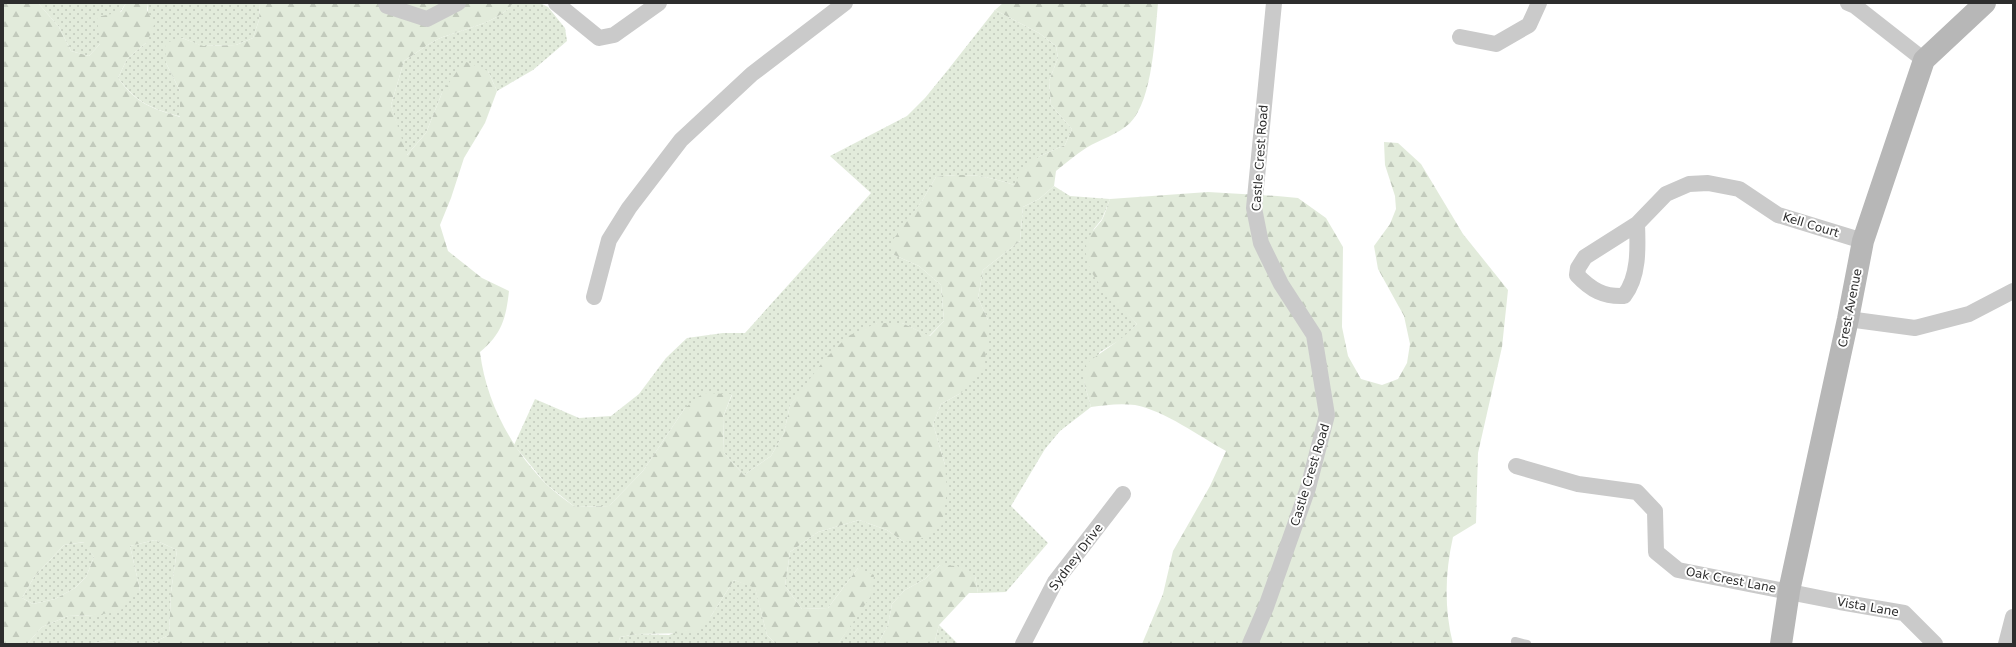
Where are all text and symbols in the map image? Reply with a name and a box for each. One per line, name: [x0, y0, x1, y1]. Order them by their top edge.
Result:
street label: Castle Crest Road: [1249, 104, 1271, 212]
street label: Kell Court: [1781, 210, 1841, 240]
street label: Crest Avenue: [1836, 267, 1864, 349]
street label: Castle Crest Road: [1288, 422, 1332, 528]
street label: Sydney Drive: [1046, 521, 1106, 593]
street label: Oak Crest Lane: [1685, 564, 1777, 596]
street label: Vista Lane: [1836, 595, 1900, 619]

